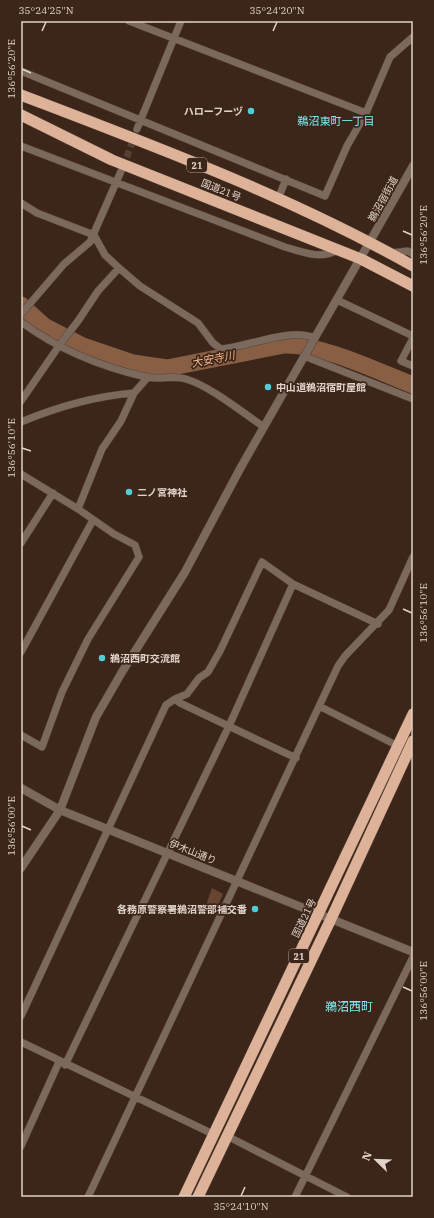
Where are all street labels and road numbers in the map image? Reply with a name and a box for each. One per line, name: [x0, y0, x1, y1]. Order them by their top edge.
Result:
road number: 21: [187, 158, 207, 172]
street label: 鵜沼宿街道: [365, 174, 401, 224]
street label: 国道21号: [199, 176, 243, 204]
street label: 伊木山通り: [167, 837, 219, 867]
street label: 国道21号: [289, 896, 319, 940]
road number: 21: [289, 949, 309, 963]

